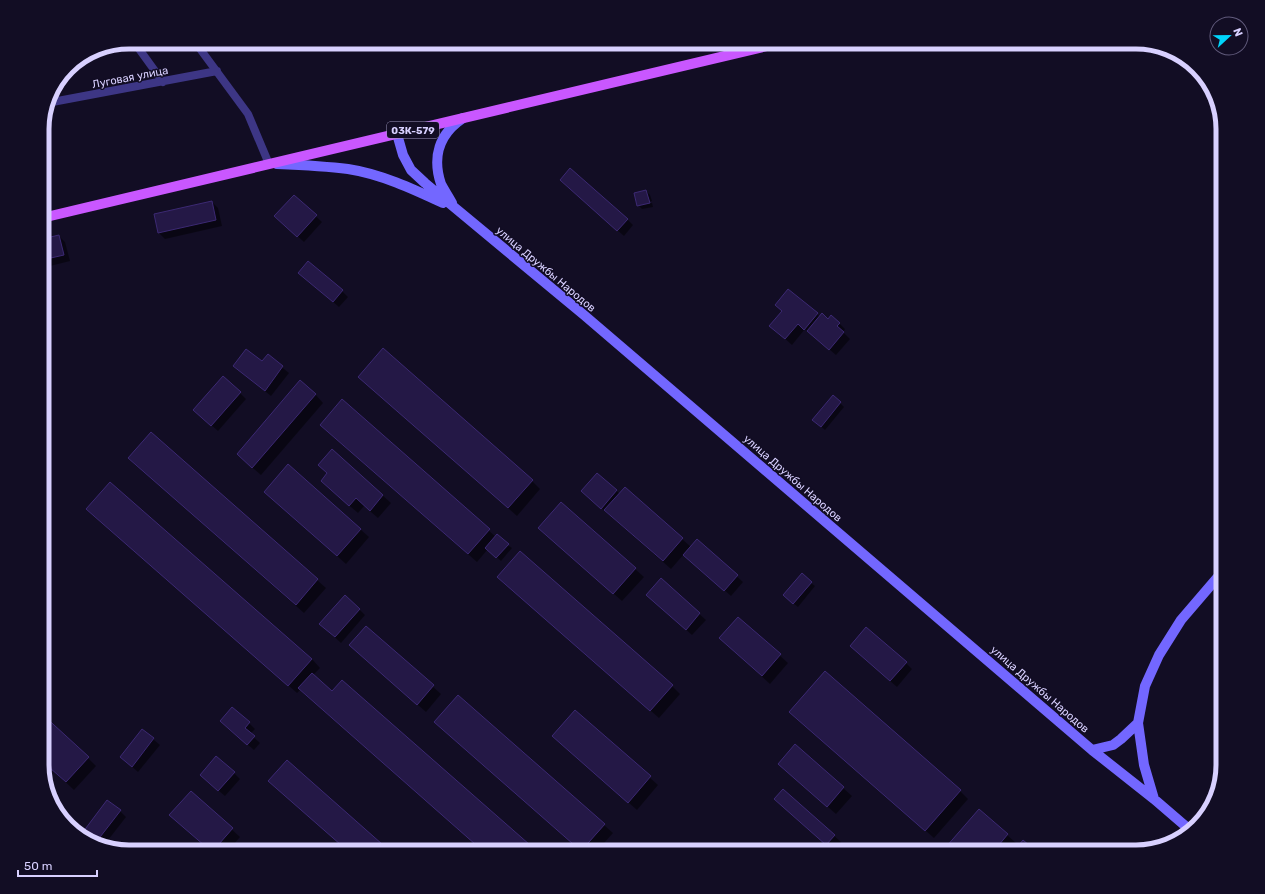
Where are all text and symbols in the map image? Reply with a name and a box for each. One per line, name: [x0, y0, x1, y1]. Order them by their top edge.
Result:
north arrow: [1209, 16, 1249, 56]
text: N: [1230, 26, 1245, 39]
street label: Луговая улица: [91, 64, 169, 91]
road number: 03К-579: [387, 122, 439, 138]
street label: улица Дружбы Народов: [493, 224, 598, 315]
street label: улица Дружбы Народов: [741, 432, 844, 525]
street label: улица Дружбы Народов: [988, 643, 1091, 736]
scale bar: [18, 852, 97, 878]
text: 50 m: [24, 859, 52, 873]

